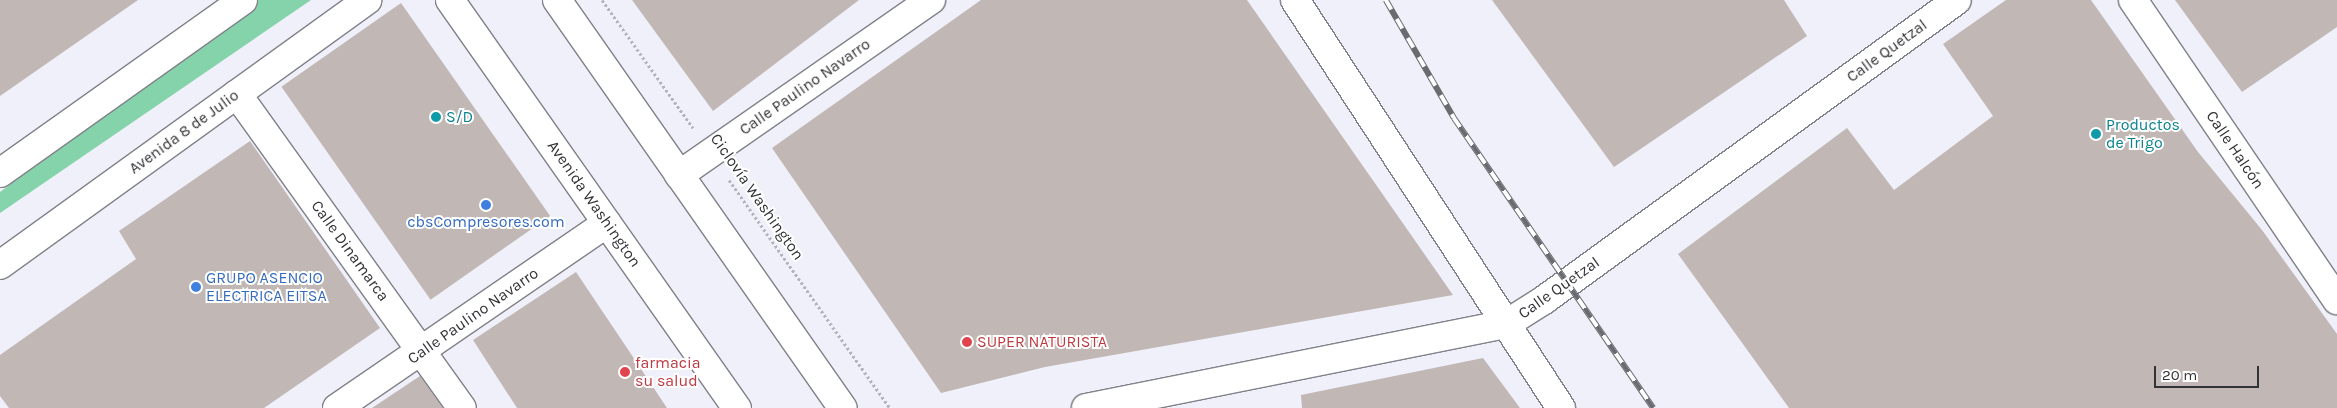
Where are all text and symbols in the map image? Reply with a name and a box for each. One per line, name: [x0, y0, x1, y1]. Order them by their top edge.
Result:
street label: Calle Quetzal: [1843, 15, 1931, 87]
street label: Calle Paulino Navarro: [736, 35, 874, 139]
street label: Avenida 8 de Julio: [125, 86, 243, 178]
place label: S/D: [446, 107, 473, 127]
street label: Calle Halcón: [2202, 107, 2268, 193]
marker: S/D: [430, 111, 442, 123]
place label: Productos de Trigo: [2106, 115, 2180, 153]
marker: Productos de Trigo: [2090, 128, 2102, 140]
street label: Ciclovía Washington: [706, 130, 808, 264]
street label: Avenida Washington: [543, 137, 645, 271]
street label: Calle Dinamarca: [307, 197, 393, 305]
marker: cbsCompresores.com: [480, 199, 492, 211]
place label: cbsCompresores.com: [407, 212, 565, 232]
street label: Calle Quetzal: [1515, 253, 1603, 323]
street label: Calle Paulino Navarro: [404, 264, 542, 368]
place label: GRUPO ASENCIO ELECTRICA EITSA: [206, 268, 327, 306]
marker: GRUPO ASENCIO ELECTRICA EITSA: [190, 281, 202, 293]
place label: SUPER NATURISTA: [977, 332, 1107, 352]
marker: SUPER NATURISTA: [961, 336, 973, 348]
place label: farmacia su salud: [635, 353, 701, 391]
scale bar: [2157, 356, 2262, 388]
marker: farmacia su salud: [619, 366, 631, 378]
text: 20 m: [2162, 366, 2197, 384]

